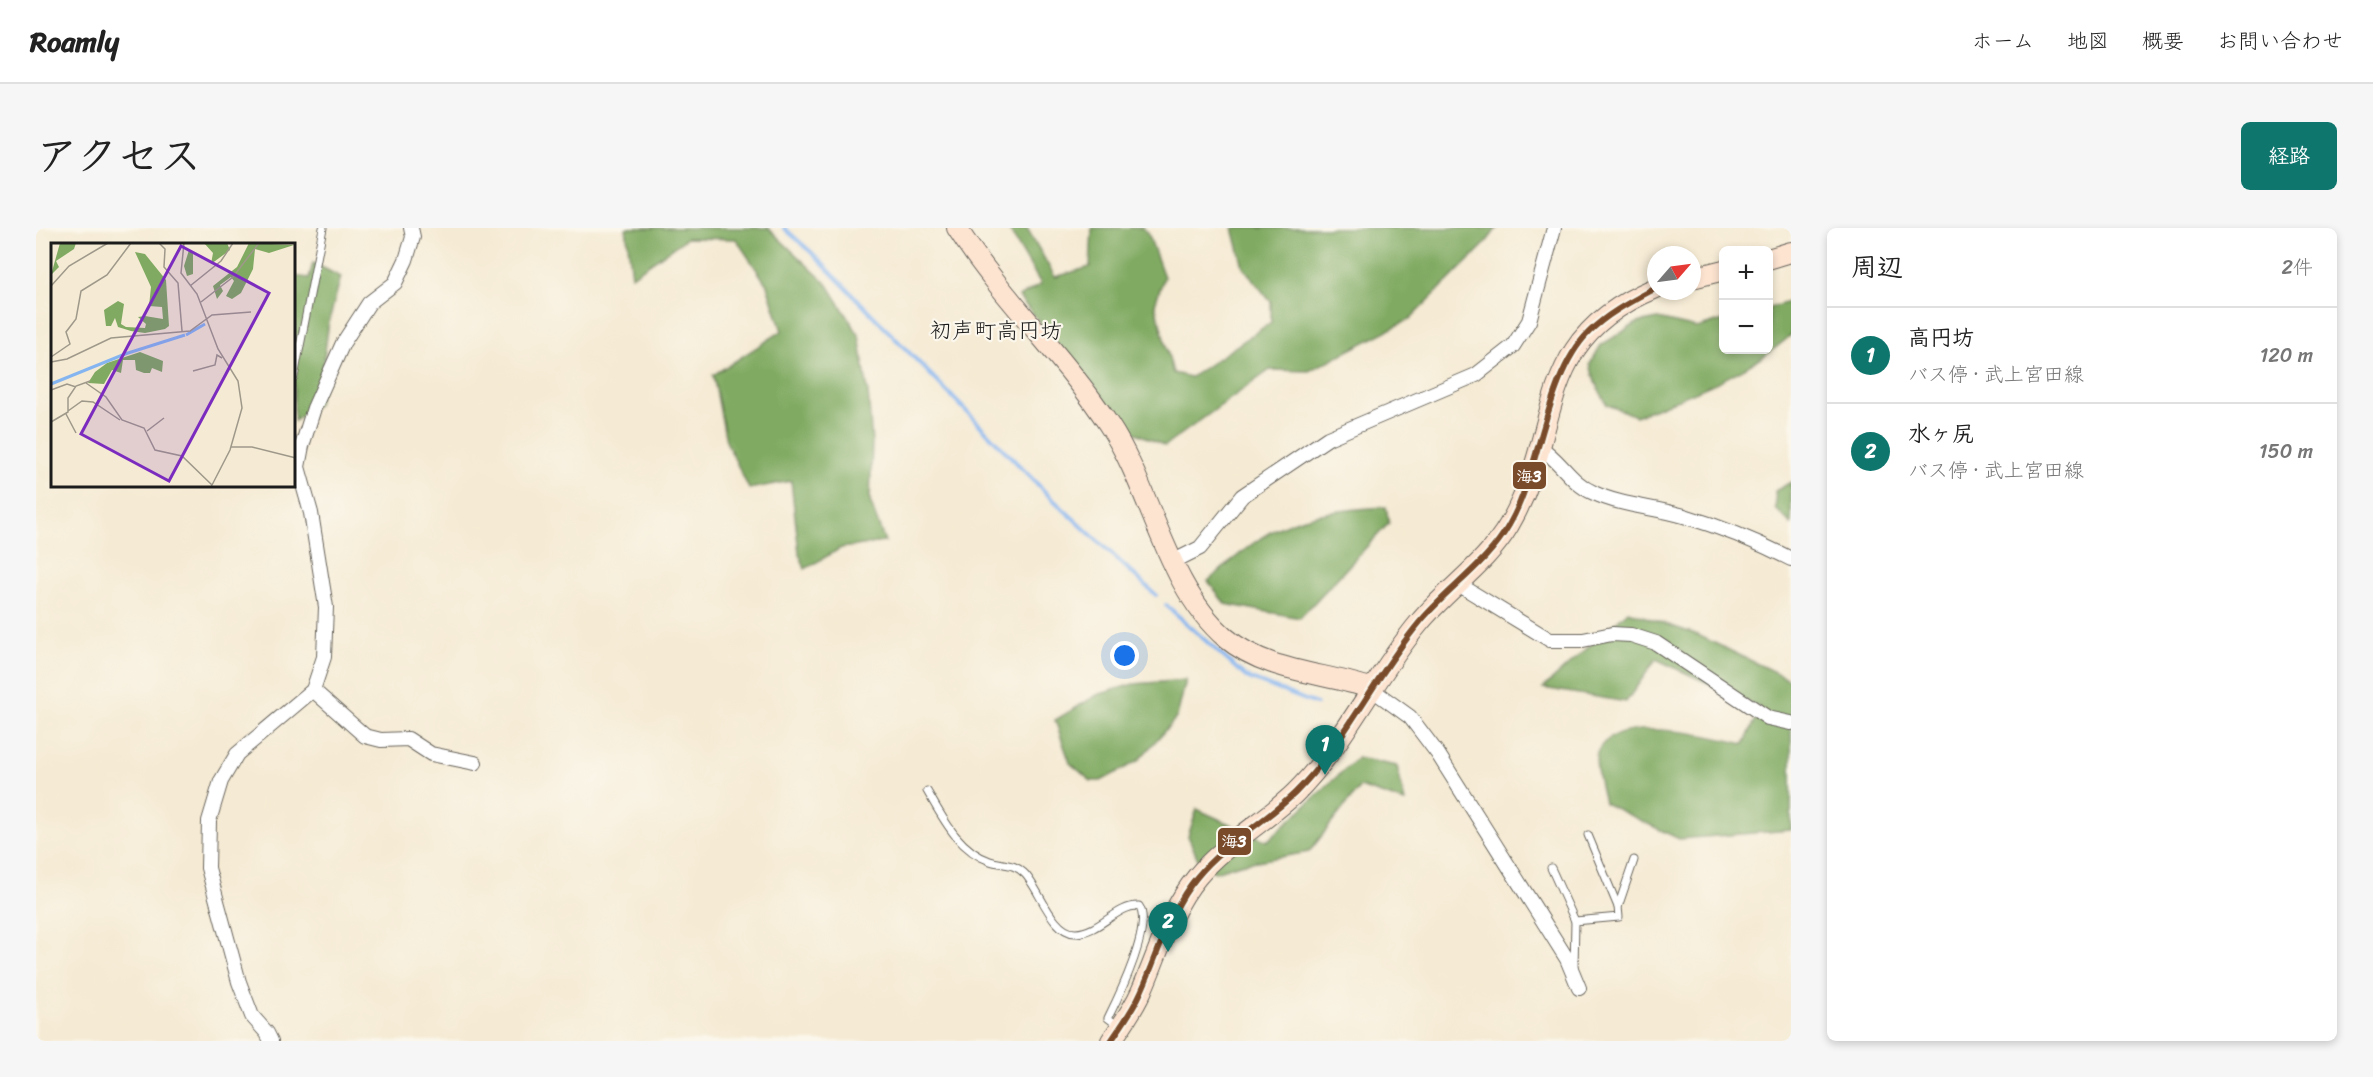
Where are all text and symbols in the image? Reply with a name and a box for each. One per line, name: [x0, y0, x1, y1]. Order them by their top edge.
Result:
text: Roamly: [30, 17, 119, 66]
text: ホーム: [1972, 22, 2034, 60]
text: 地図: [2067, 22, 2109, 60]
text: 概要: [2142, 22, 2184, 60]
text: お問い合わせ: [2217, 22, 2343, 60]
text: アクセス: [36, 119, 201, 193]
button: 経路: [2241, 122, 2337, 190]
inset map: [51, 243, 296, 488]
text: 周辺: [1851, 244, 1903, 290]
north arrow: [1647, 246, 1701, 300]
map controls: [1719, 246, 1773, 354]
button: +: [1719, 246, 1773, 300]
text: 2件: [2281, 250, 2313, 285]
button: −: [1719, 300, 1773, 354]
district label: 初声町高円坊: [930, 311, 1062, 350]
text: 高円坊: [1908, 318, 1974, 357]
text: 1: [1866, 338, 1875, 373]
text: 120 m: [2260, 338, 2313, 373]
text: バス停 · 武上宮田線: [1908, 357, 2084, 392]
text: 水ヶ尻: [1908, 414, 1974, 453]
text: 2: [1865, 434, 1876, 469]
text: 150 m: [2259, 434, 2313, 469]
text: バス停 · 武上宮田線: [1908, 453, 2084, 488]
line badge: 海3: [1512, 461, 1547, 490]
text: 海3: [1517, 462, 1542, 491]
your location: [1110, 641, 1139, 670]
pin: 1: [1306, 726, 1344, 775]
line badge: 海3: [1217, 827, 1252, 856]
text: 海3: [1222, 827, 1247, 856]
pin: 2: [1148, 902, 1188, 952]

